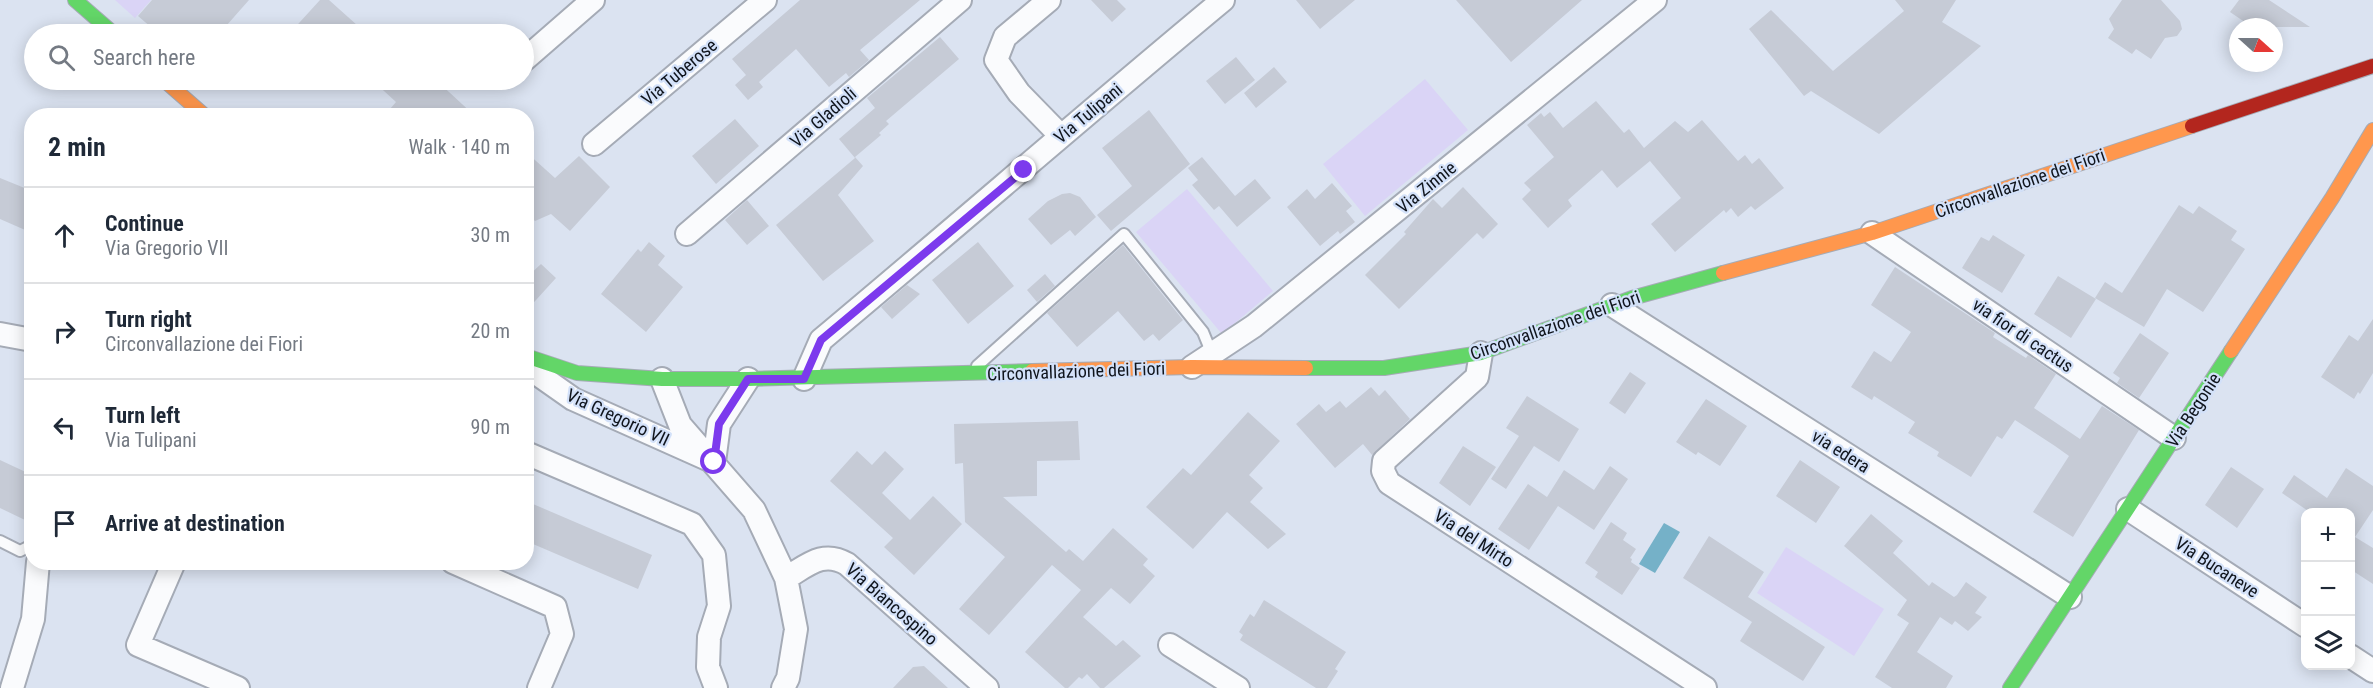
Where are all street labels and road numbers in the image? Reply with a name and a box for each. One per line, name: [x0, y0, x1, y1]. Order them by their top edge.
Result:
street label: Via Tuberose: [637, 34, 721, 110]
street label: Via Tulipani: [1050, 78, 1126, 148]
street label: Via Gladioli: [786, 83, 860, 151]
street label: Circonvallazione dei Fiori: [1932, 144, 2108, 222]
street label: Via Zinnie: [1392, 157, 1460, 217]
street label: Circonvallazione dei Fiori: [1467, 286, 1643, 364]
street label: via fior di cactus: [1969, 294, 2077, 376]
street label: Circonvallazione dei Fiori: [987, 357, 1165, 385]
street label: Via Begonie: [2161, 369, 2225, 451]
street label: Via Gregorio VII: [563, 384, 673, 450]
street label: via edera: [1808, 425, 1874, 477]
street label: Via del Mirto: [1430, 505, 1518, 571]
street label: Via Bucaneve: [2171, 532, 2263, 602]
street label: Via Biancospino: [842, 558, 942, 650]

